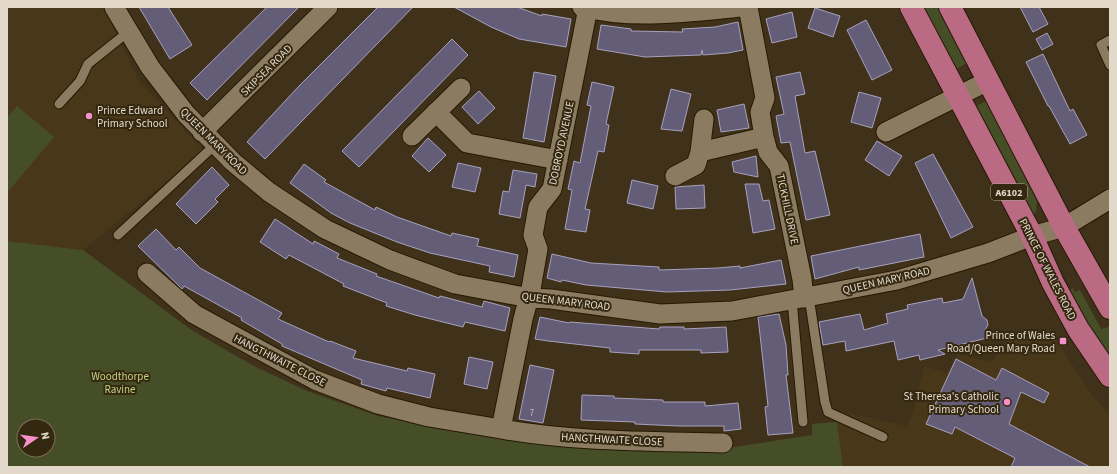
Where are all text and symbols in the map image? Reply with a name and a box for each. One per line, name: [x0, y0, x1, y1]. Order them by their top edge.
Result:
street label: SKIPSEA ROAD: [237, 41, 296, 99]
street label: DOBROYD AVENUE: [545, 100, 578, 186]
place label: Prince Edward Primary School: [97, 103, 168, 131]
street label: QUEEN MARY ROAD: [177, 105, 251, 178]
marker: Prince Edward Primary School: [84, 111, 94, 121]
street label: TICKHILL DRIVE: [773, 172, 802, 246]
road number: A6102: [991, 184, 1027, 200]
street label: PRINCE OF WALES ROAD: [1016, 216, 1080, 323]
street label: QUEEN MARY ROAD: [841, 263, 931, 298]
street label: QUEEN MARY ROAD: [521, 289, 611, 314]
place label: Prince of Wales Road/Queen Mary Road: [947, 328, 1055, 356]
street label: HANGTHWAITE CLOSE: [231, 331, 329, 390]
marker: Prince of Wales Road/Queen Mary Road: [1058, 336, 1068, 346]
park label: Woodthorpe Ravine: [91, 369, 149, 397]
place label: St Theresa's Catholic Primary School: [904, 389, 999, 417]
marker: St Theresa's Catholic Primary School: [1002, 397, 1012, 407]
house number: 7: [530, 407, 535, 420]
north arrow: [16, 418, 56, 458]
street label: HANGTHWAITE CLOSE: [561, 429, 663, 450]
text: N: [37, 431, 53, 441]

